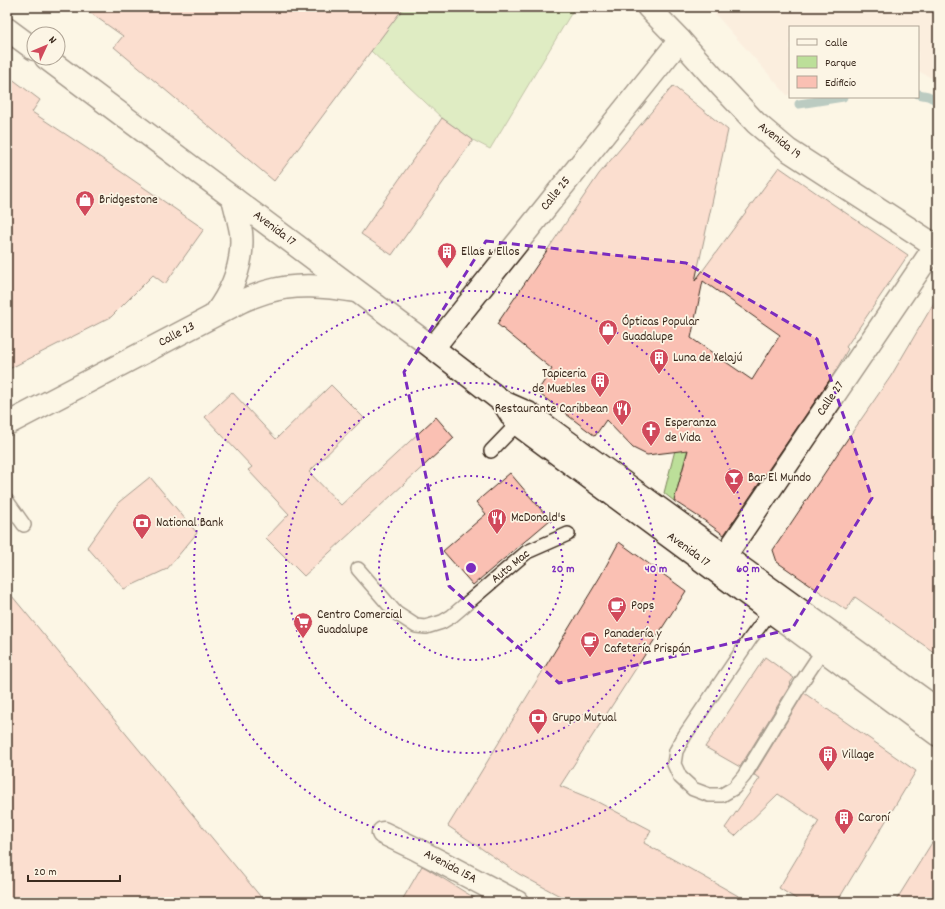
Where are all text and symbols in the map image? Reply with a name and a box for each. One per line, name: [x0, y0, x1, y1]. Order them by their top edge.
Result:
north arrow: [26, 26, 66, 66]
legend: [789, 26, 919, 98]
text: N: [44, 33, 60, 48]
text: Calle: [825, 35, 848, 52]
text: Parque: [825, 55, 856, 72]
text: Edificio: [825, 75, 856, 92]
street label: Avenida 19: [753, 118, 805, 164]
street label: Calle 25: [536, 173, 576, 215]
shop icon: Bridgestone: [74, 189, 96, 217]
place label: Bridgestone: [99, 191, 158, 210]
street label: Avenida 17: [248, 206, 300, 252]
building icon: Ellas & Ellos: [436, 241, 458, 269]
place label: Ellas & Ellos: [461, 243, 520, 262]
place label: Ópticas Popular Guadalupe: [622, 313, 699, 347]
street label: Calle 23: [155, 317, 199, 353]
shop icon: Ópticas Popular Guadalupe: [597, 318, 619, 346]
building icon: Luna de Xelajú: [648, 347, 670, 375]
place label: Luna de Xelajú: [673, 349, 742, 368]
place label: Tapiceria de Muebles: [532, 365, 587, 399]
building icon: Tapiceria de Muebles: [589, 370, 611, 398]
street label: Calle 27: [812, 378, 850, 420]
restaurant icon: Restaurante Caribbean: [611, 398, 633, 426]
place label: Restaurante Caribbean: [495, 400, 608, 419]
place label: Esperanza de Vida: [665, 414, 717, 448]
church icon: Esperanza de Vida: [640, 419, 662, 447]
bar icon: Bar El Mundo: [723, 467, 745, 495]
place label: Bar El Mundo: [748, 469, 811, 488]
restaurant icon: McDonald's: [486, 507, 508, 535]
place label: McDonald's: [511, 509, 566, 528]
bank icon: National Bank: [131, 512, 153, 540]
place label: National Bank: [156, 514, 223, 533]
street label: Avenida 17: [662, 528, 714, 572]
street label: Auto Mac: [487, 545, 535, 589]
centre of rings: [464, 561, 478, 575]
text: 20 m: [552, 561, 574, 578]
text: 40 m: [645, 561, 667, 578]
text: 60 m: [736, 561, 760, 578]
cafe icon: Pops: [606, 595, 628, 623]
place label: Pops: [631, 597, 654, 616]
place label: Centro Comercial Guadalupe: [317, 606, 402, 640]
supermarket icon: Centro Comercial Guadalupe: [292, 611, 314, 639]
place label: Panadería y Cafetería Prispán: [604, 625, 691, 659]
cafe icon: Panadería y Cafetería Prispán: [579, 630, 601, 658]
bank icon: Grupo Mutual: [527, 707, 549, 735]
place label: Grupo Mutual: [552, 709, 617, 728]
building icon: Village: [817, 744, 839, 772]
place label: Village: [842, 746, 875, 765]
building icon: Caroní: [833, 807, 855, 835]
place label: Caroní: [858, 809, 891, 828]
street label: Avenida 15A: [420, 845, 480, 889]
scale bar: [28, 857, 120, 883]
text: 20 m: [34, 864, 57, 881]

